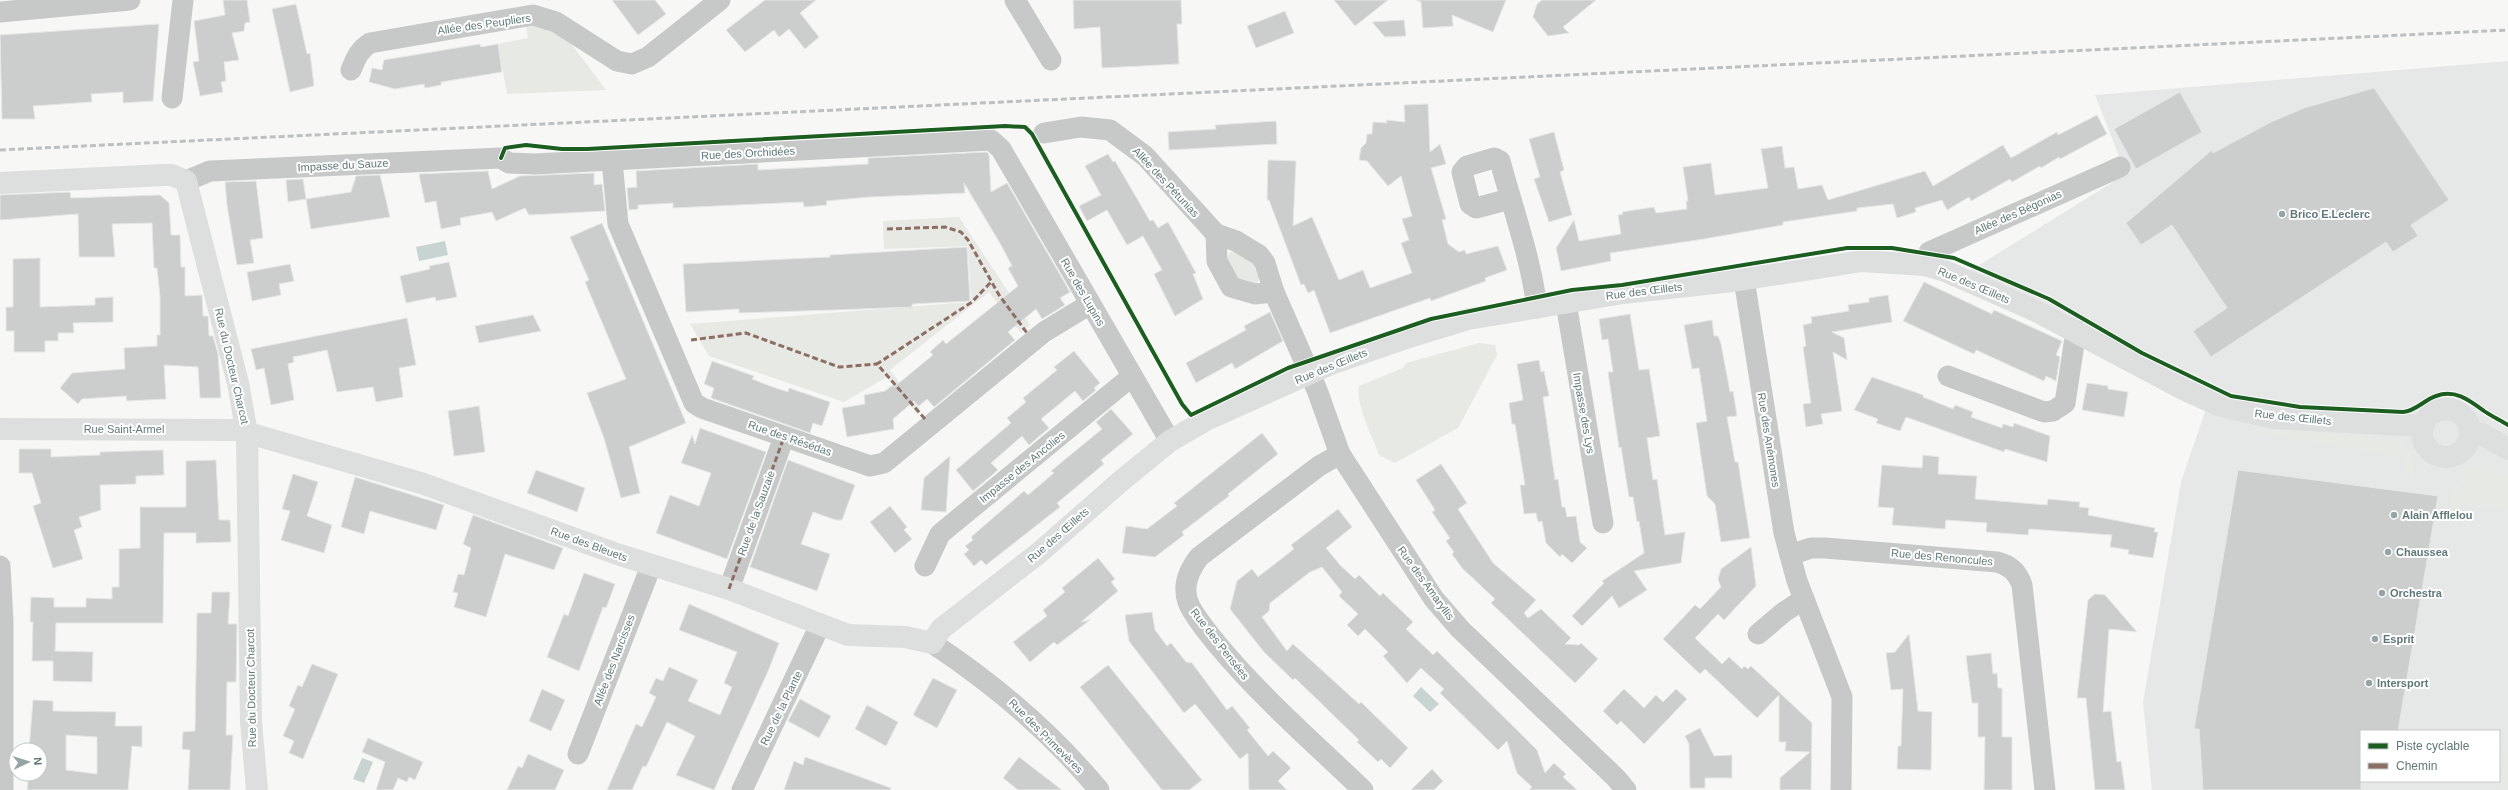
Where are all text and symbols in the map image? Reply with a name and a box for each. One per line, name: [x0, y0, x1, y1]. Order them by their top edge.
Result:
street label: Allée des Peupliers: [437, 11, 532, 36]
street label: Rue des Orchidées: [701, 145, 796, 161]
street label: Allée des Pétunias: [1131, 145, 1202, 220]
street label: Impasse du Sauze: [297, 157, 389, 173]
street label: Allée des Bégonias: [1973, 187, 2064, 237]
place label: Brico E.Leclerc: [2290, 208, 2370, 220]
marker: Brico E.Leclerc: [2277, 209, 2287, 219]
street label: Rue des Lupins: [1059, 256, 1108, 329]
street label: Rue des Œillets: [1936, 264, 2012, 306]
street label: Rue des Œillets: [1605, 280, 1683, 302]
street label: Rue du Docteur Charcot: [213, 307, 251, 425]
street label: Rue des Œillets: [1293, 346, 1369, 386]
street label: Impasse des Lys: [1571, 372, 1597, 455]
street label: Rue des Anémones: [1756, 392, 1783, 489]
street label: Rue des Œillets: [2254, 407, 2332, 427]
street label: Rue des Résédas: [747, 418, 834, 458]
street label: Rue Saint-Armel: [84, 423, 164, 435]
street label: Impasse des Ancolies: [977, 429, 1068, 505]
street label: Rue de la Sauzaie: [735, 469, 777, 557]
street label: Rue des Œillets: [1025, 505, 1091, 565]
place label: Alain Afflelou: [2402, 509, 2472, 521]
marker: Alain Afflelou: [2389, 510, 2399, 520]
street label: Rue des Bleuets: [549, 525, 629, 564]
street label: Rue des Amaryllis: [1395, 544, 1457, 623]
place label: Chaussea: [2396, 546, 2449, 558]
street label: Rue des Renoncules: [1891, 547, 1994, 567]
marker: Chaussea: [2383, 547, 2393, 557]
place label: Orchestra: [2390, 587, 2443, 599]
marker: Orchestra: [2377, 588, 2387, 598]
street label: Rue des Pensées: [1189, 606, 1252, 682]
street label: Allée des Narcisses: [591, 612, 637, 707]
street label: Rue du Docteur Charcot: [244, 629, 258, 747]
place label: Esprit: [2383, 633, 2415, 645]
marker: Esprit: [2370, 634, 2380, 644]
street label: Rue de la Plante: [758, 669, 804, 747]
place label: Intersport: [2377, 677, 2429, 689]
marker: Intersport: [2364, 678, 2374, 688]
street label: Rue des Primevères: [1007, 697, 1086, 776]
legend: [2360, 730, 2500, 782]
text: Piste cyclable: [2396, 739, 2470, 753]
north arrow: [8, 742, 48, 782]
text: N: [32, 757, 44, 766]
text: Chemin: [2396, 759, 2437, 773]

